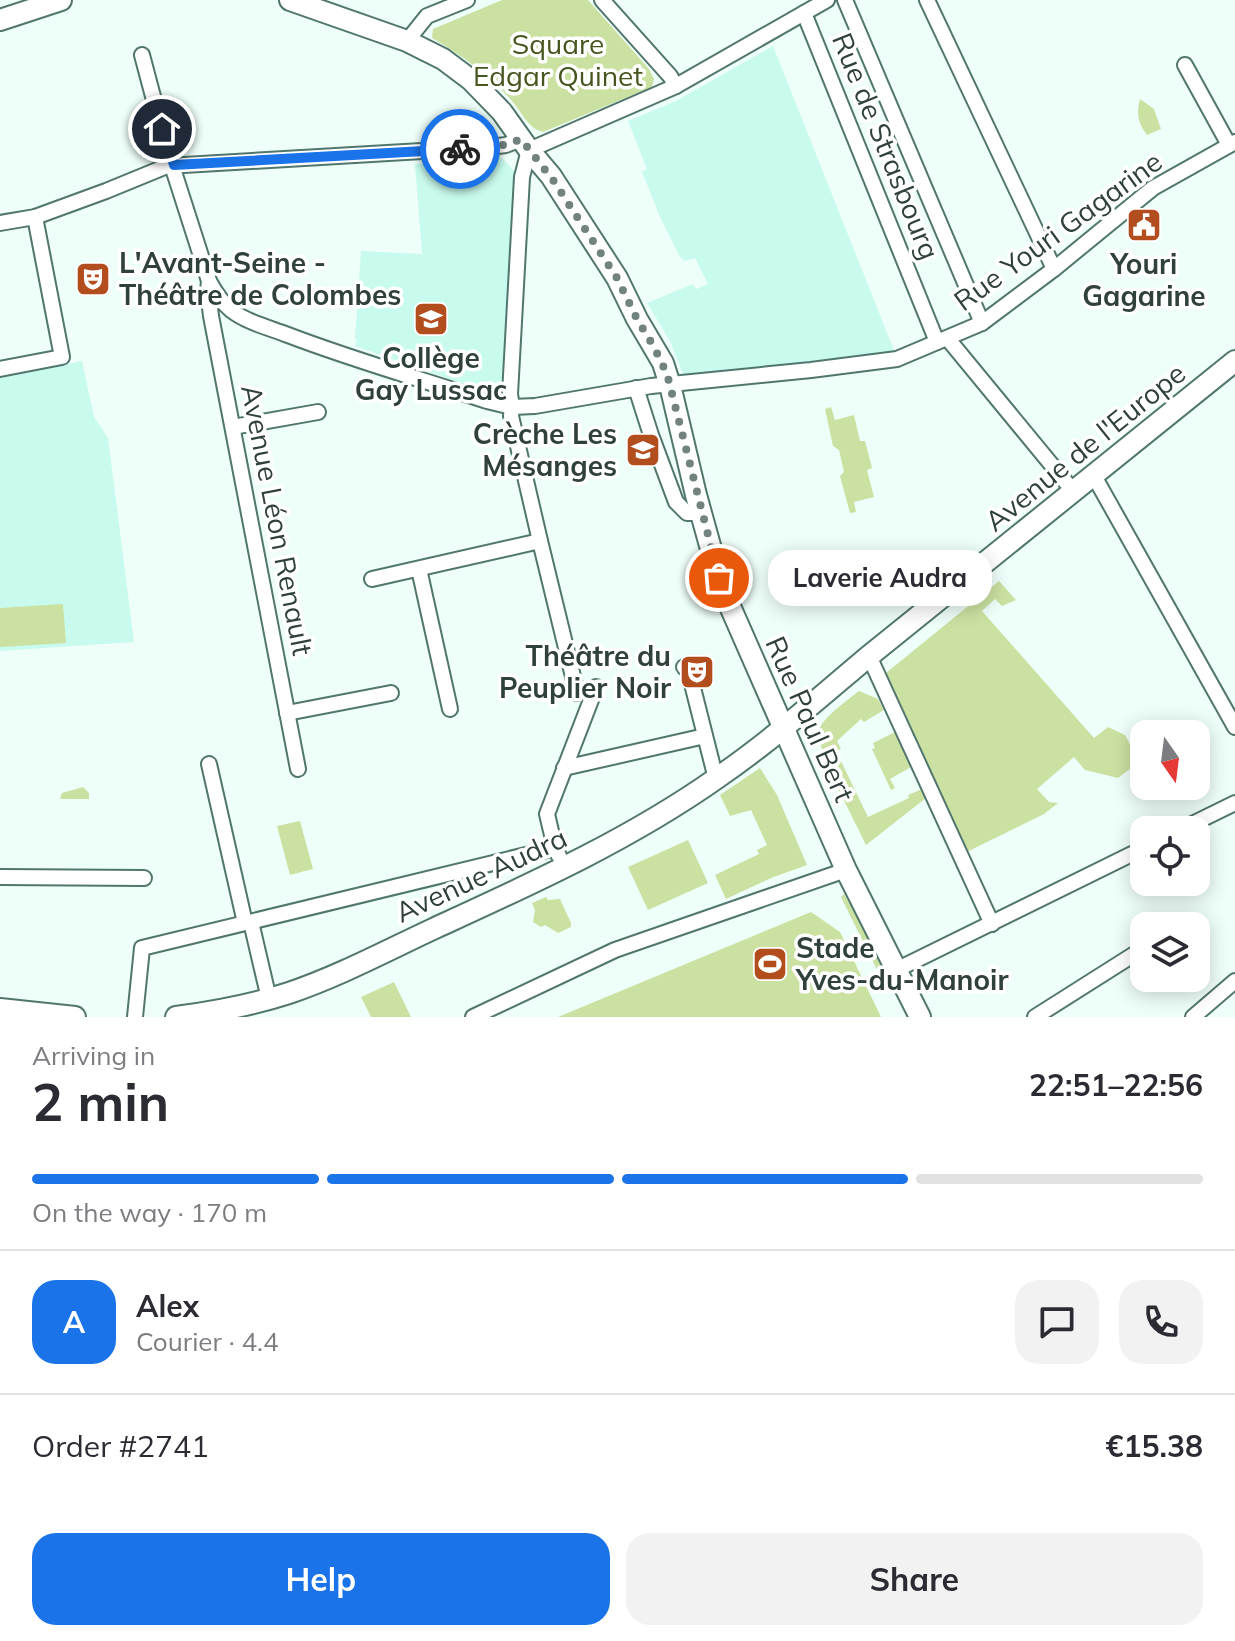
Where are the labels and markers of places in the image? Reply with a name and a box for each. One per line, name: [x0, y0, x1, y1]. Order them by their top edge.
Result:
pin: [128, 95, 196, 163]
public building icon: Youri Gagarine: [1125, 206, 1163, 244]
place label: L'Avant-Seine - Théâtre de Colombes: [119, 245, 401, 312]
place label: Youri Gagarine: [1082, 247, 1206, 313]
theatre icon: L'Avant-Seine - Théâtre de Colombes: [74, 260, 112, 298]
school or university icon: Collège Gay Lussac: [412, 300, 450, 338]
place label: Collège Gay Lussac: [355, 340, 507, 407]
place label: Crèche Les Mésanges: [473, 416, 617, 483]
school or university icon: Crèche Les Mésanges: [624, 431, 662, 469]
pin: [685, 544, 753, 612]
callout: Laverie Audra: [767, 550, 991, 606]
place label: Théâtre du Peuplier Noir: [499, 638, 671, 705]
theatre icon: Théâtre du Peuplier Noir: [678, 653, 716, 691]
place label: Stade Yves-du-Manoir: [795, 930, 1008, 997]
sports icon: Stade Yves-du-Manoir: [751, 945, 789, 983]

